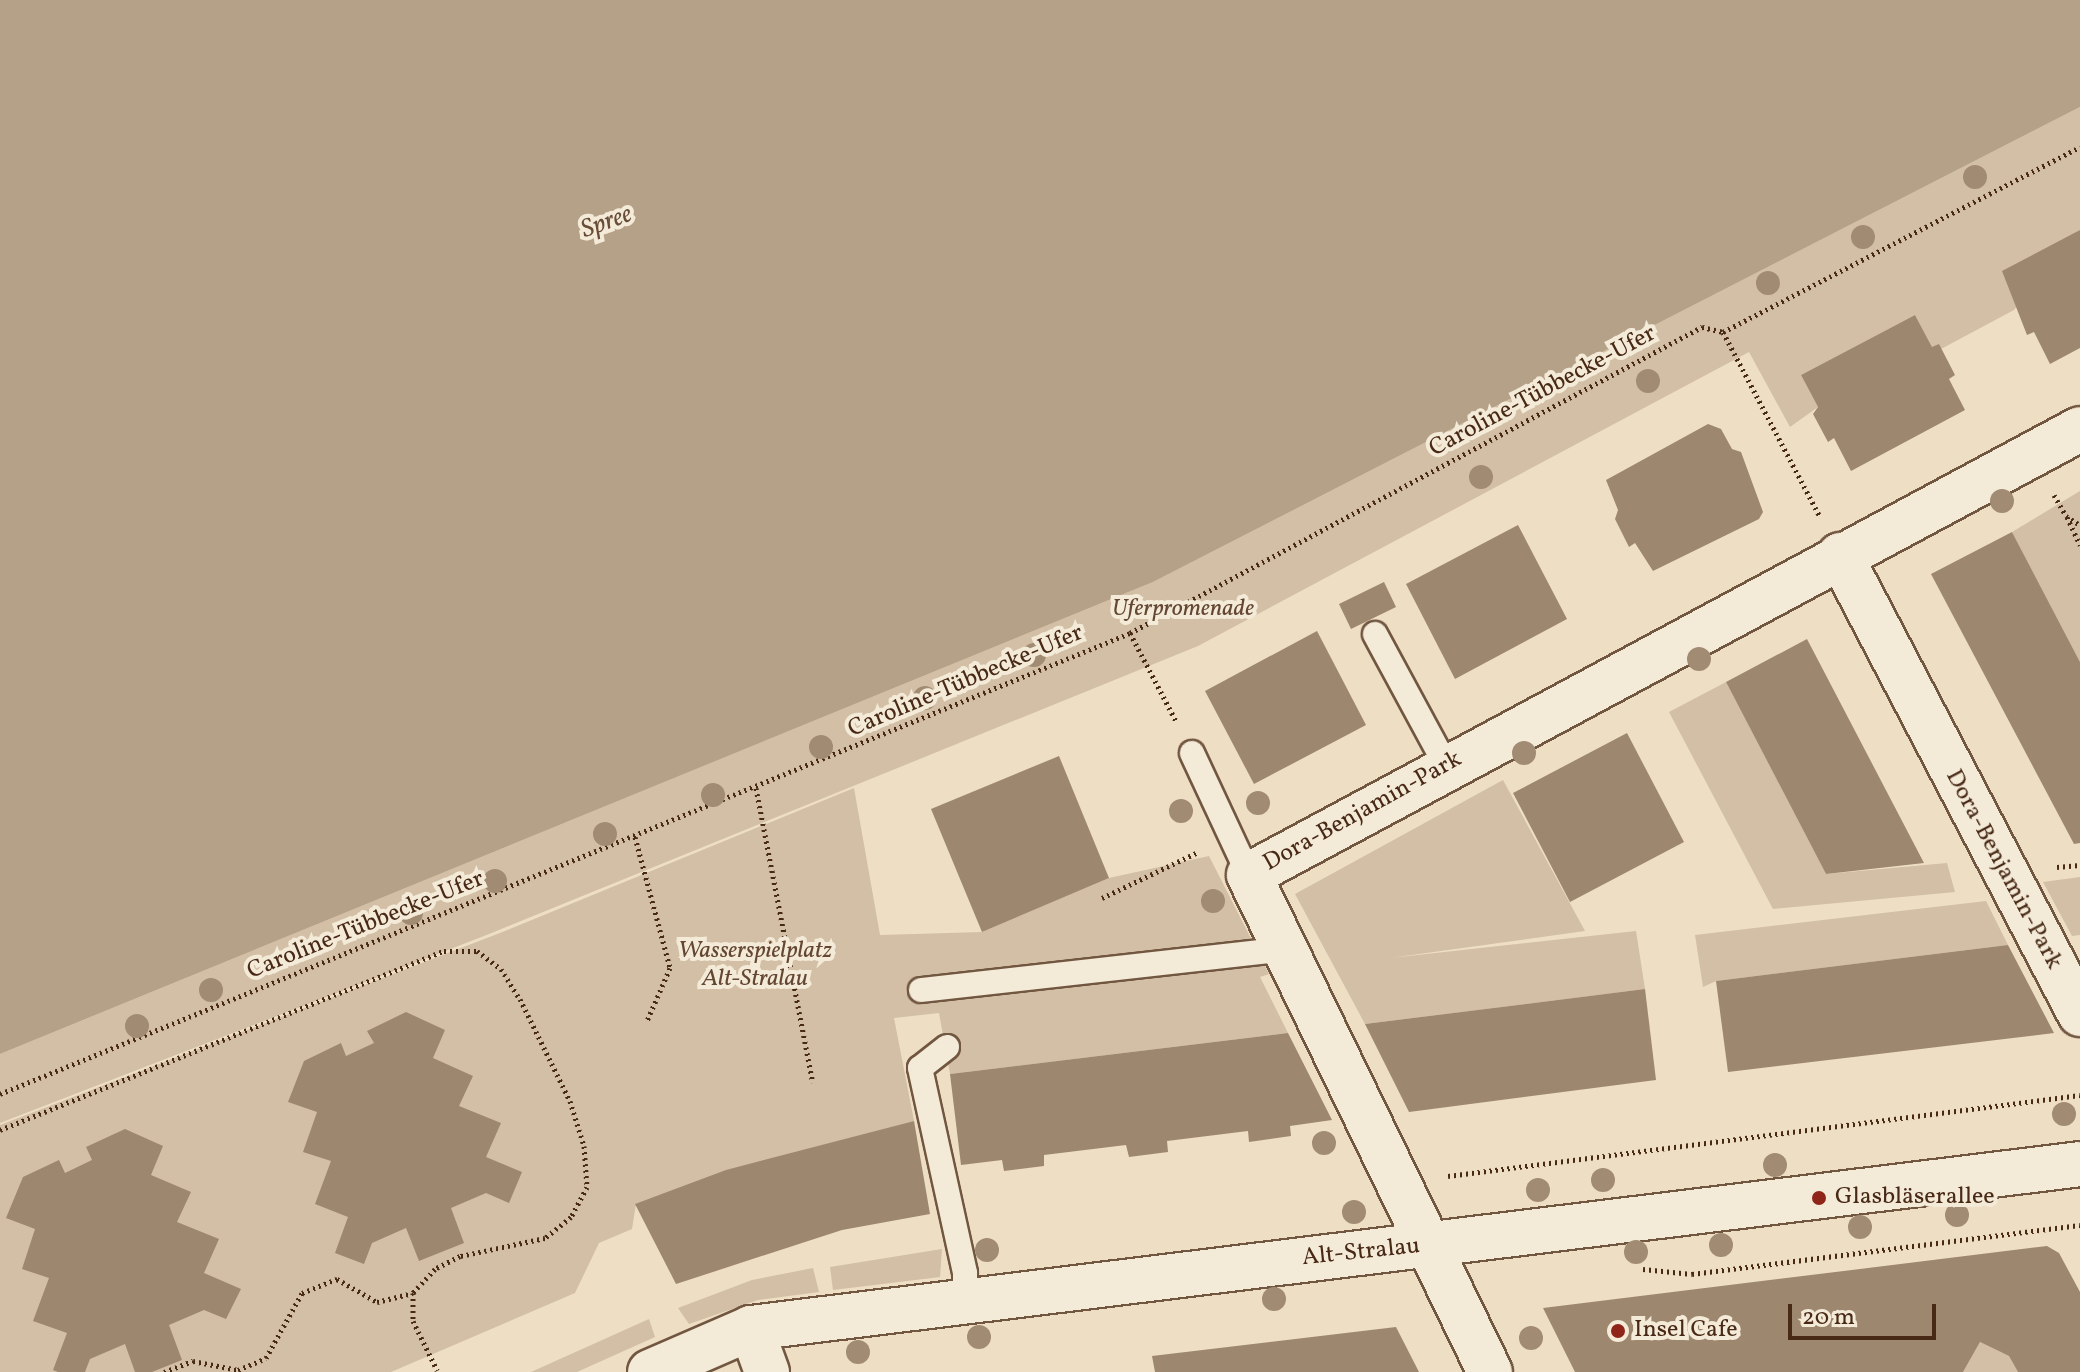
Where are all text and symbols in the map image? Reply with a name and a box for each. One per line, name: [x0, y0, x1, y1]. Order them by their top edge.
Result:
water label: Spree: [577, 199, 637, 247]
street label: Caroline-Tübbecke-Ufer: [1425, 320, 1661, 464]
park label: Uferpromenade: [1112, 596, 1254, 624]
street label: Caroline-Tübbecke-Ufer: [844, 619, 1088, 745]
street label: Dora-Benjamin-Park: [1259, 746, 1467, 878]
street label: Dora-Benjamin-Park: [1938, 765, 2068, 975]
street label: Caroline-Tübbecke-Ufer: [244, 865, 488, 987]
park label: Wasserspielplatz Alt-Stralau: [678, 938, 832, 994]
place label: Glasbläserallee: [1835, 1184, 1995, 1212]
marker: Glasbläserallee: [1810, 1189, 1828, 1207]
street label: Alt-Stralau: [1301, 1232, 1421, 1274]
scale bar: [1792, 1288, 1940, 1338]
text: 20 m: [1802, 1301, 1855, 1335]
place label: Insel Cafe: [1634, 1317, 1738, 1345]
marker: Insel Cafe: [1609, 1322, 1627, 1340]

